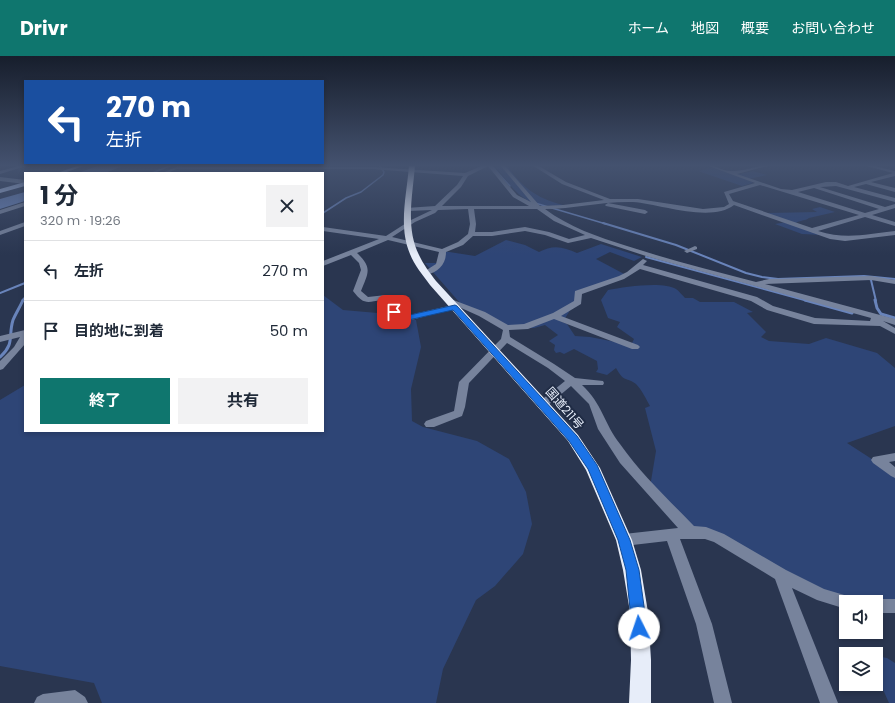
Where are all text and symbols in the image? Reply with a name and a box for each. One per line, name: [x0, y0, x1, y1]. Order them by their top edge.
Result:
text: Drivr: [20, 15, 68, 42]
text: ホーム: [627, 18, 669, 38]
text: 地図: [691, 18, 719, 38]
text: 概要: [741, 18, 769, 38]
text: お問い合わせ: [791, 18, 875, 38]
text: 270 m: [106, 88, 191, 127]
icon: left: [40, 96, 92, 148]
text: 左折: [106, 127, 142, 152]
text: 1 分: [40, 179, 78, 212]
button: close: [266, 185, 308, 227]
text: 320 m · 19:26: [40, 211, 121, 230]
icon: left: [40, 260, 62, 282]
text: 左折: [74, 260, 104, 281]
text: 270 m: [262, 260, 308, 281]
pin: [377, 295, 411, 329]
icon: arrive: [383, 301, 405, 323]
icon: arrive: [40, 320, 62, 342]
text: 目的地に到着: [74, 320, 164, 341]
text: 50 m: [270, 320, 308, 341]
button: 終了: [40, 378, 170, 424]
button: 共有: [178, 378, 308, 424]
street label: 国道211号: [542, 383, 588, 433]
map controls: [839, 595, 883, 691]
button: sound: [839, 595, 883, 639]
position arrow: [618, 607, 660, 649]
button: layers: [839, 647, 883, 691]

